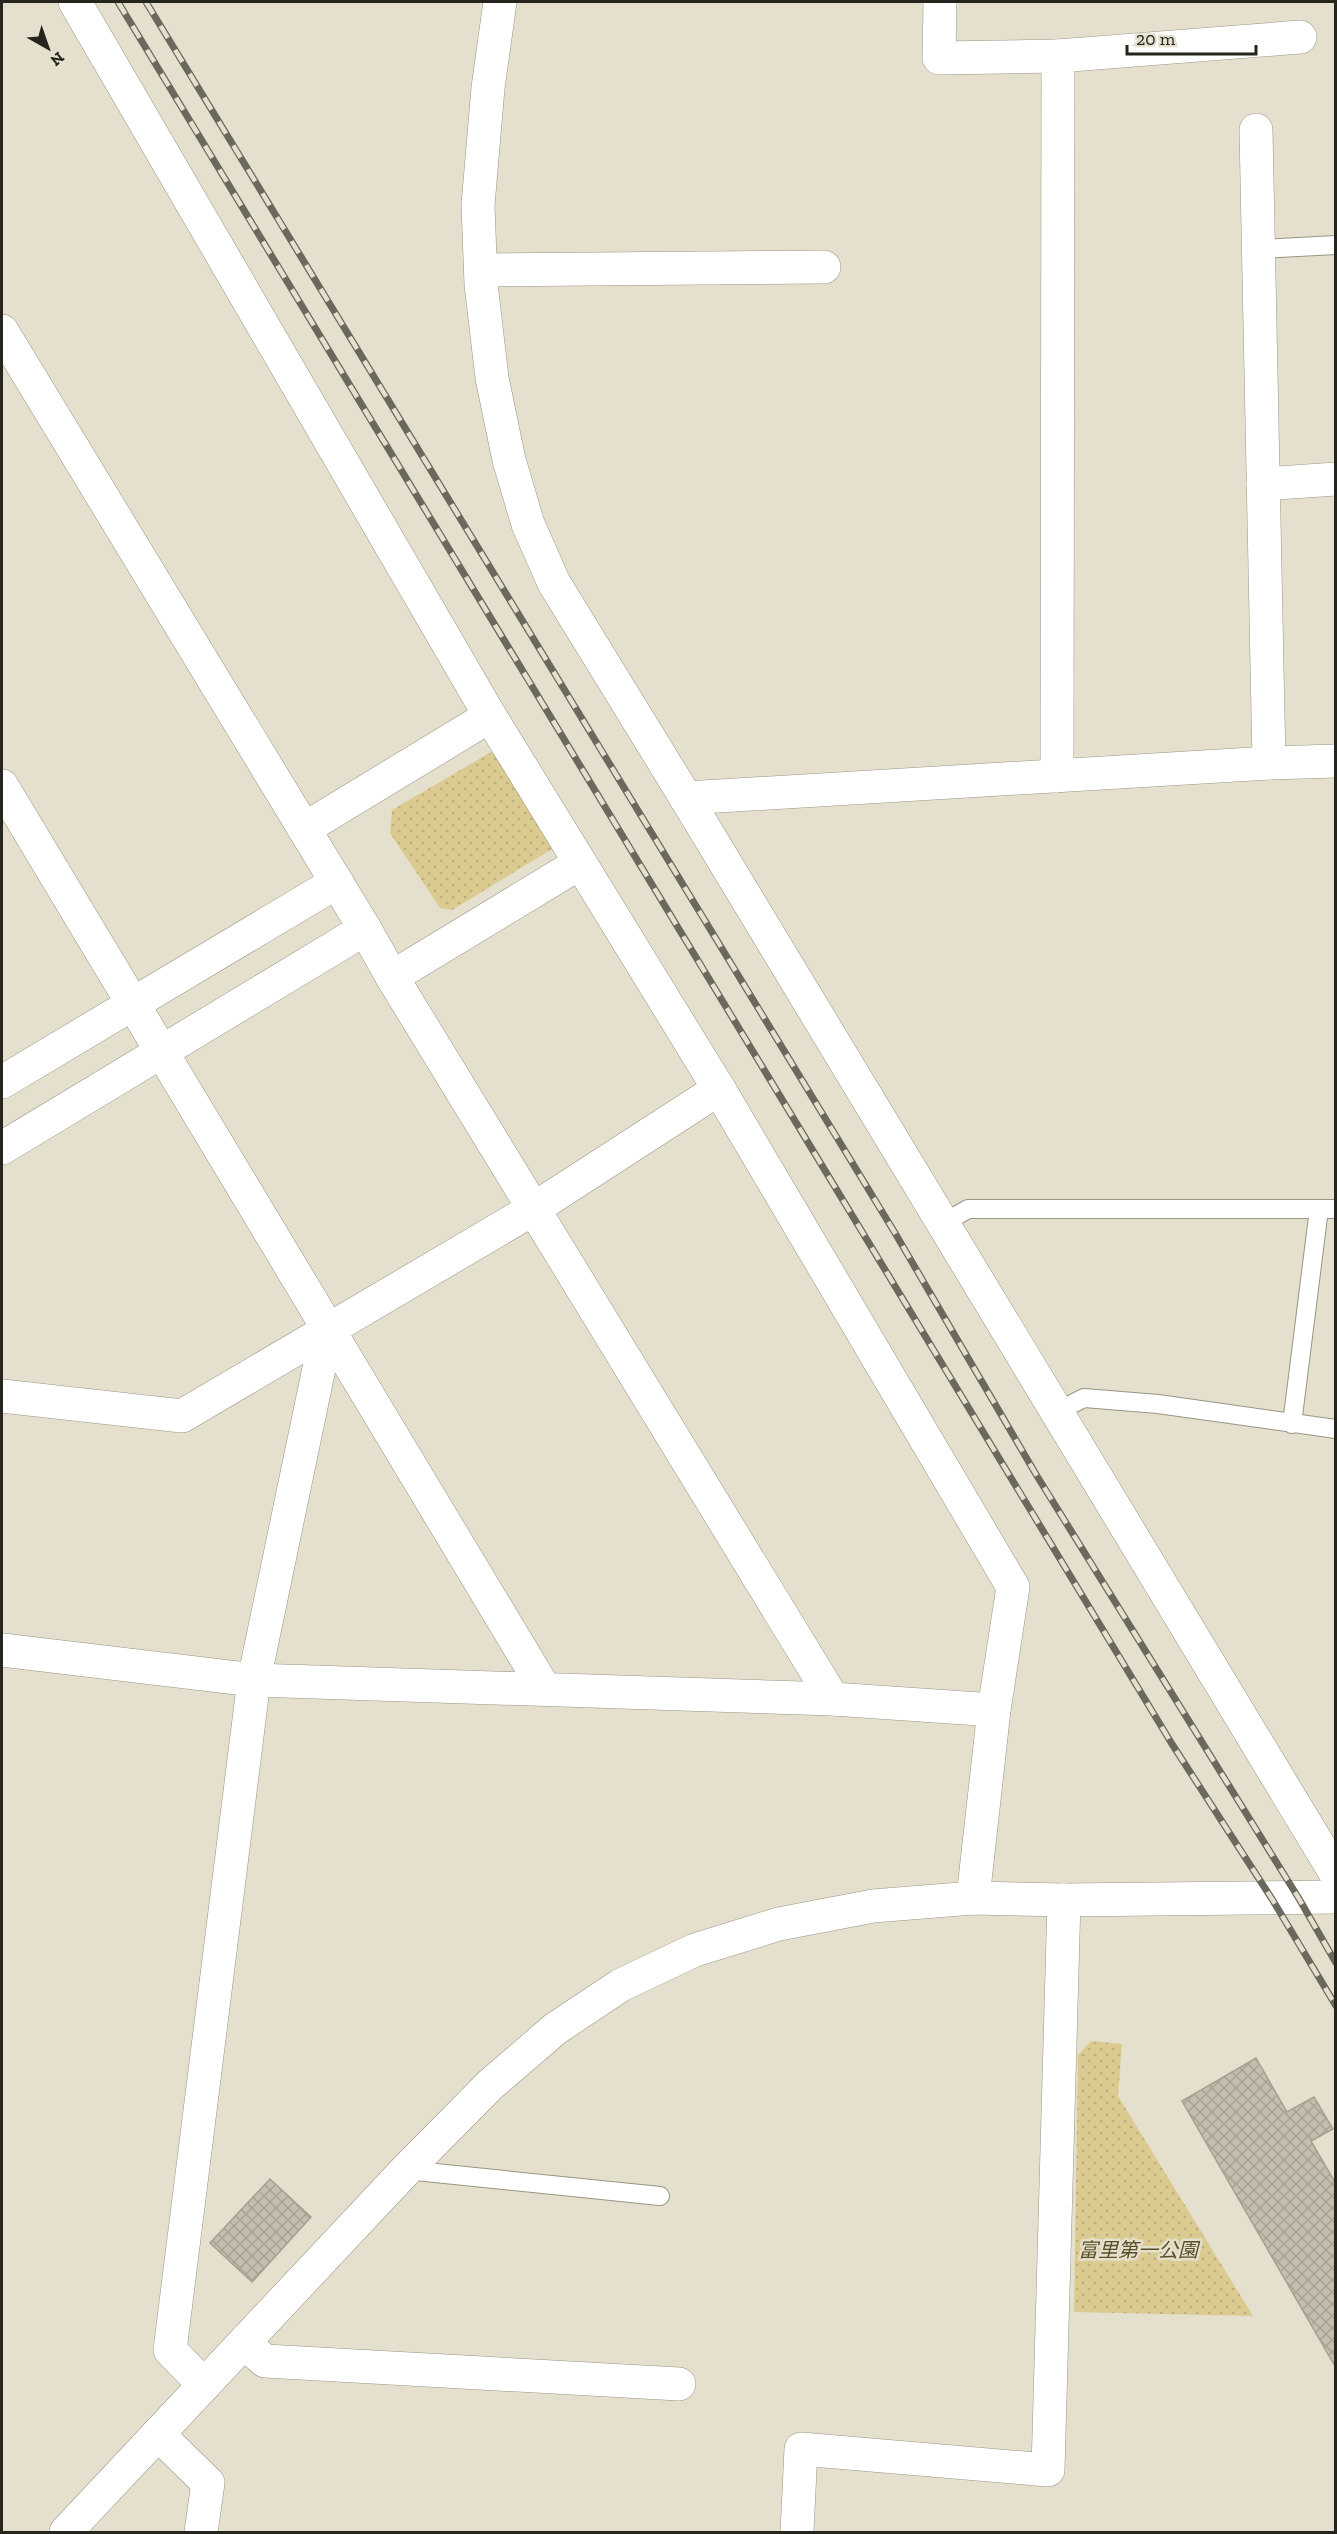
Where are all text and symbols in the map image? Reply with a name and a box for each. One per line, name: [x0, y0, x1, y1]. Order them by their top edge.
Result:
north arrow: [18, 18, 78, 78]
scale bar: [1127, 18, 1256, 56]
text: 20 m: [1136, 28, 1176, 50]
text: N: [47, 48, 68, 70]
park label: 富里第一公園: [1078, 2238, 1201, 2262]

